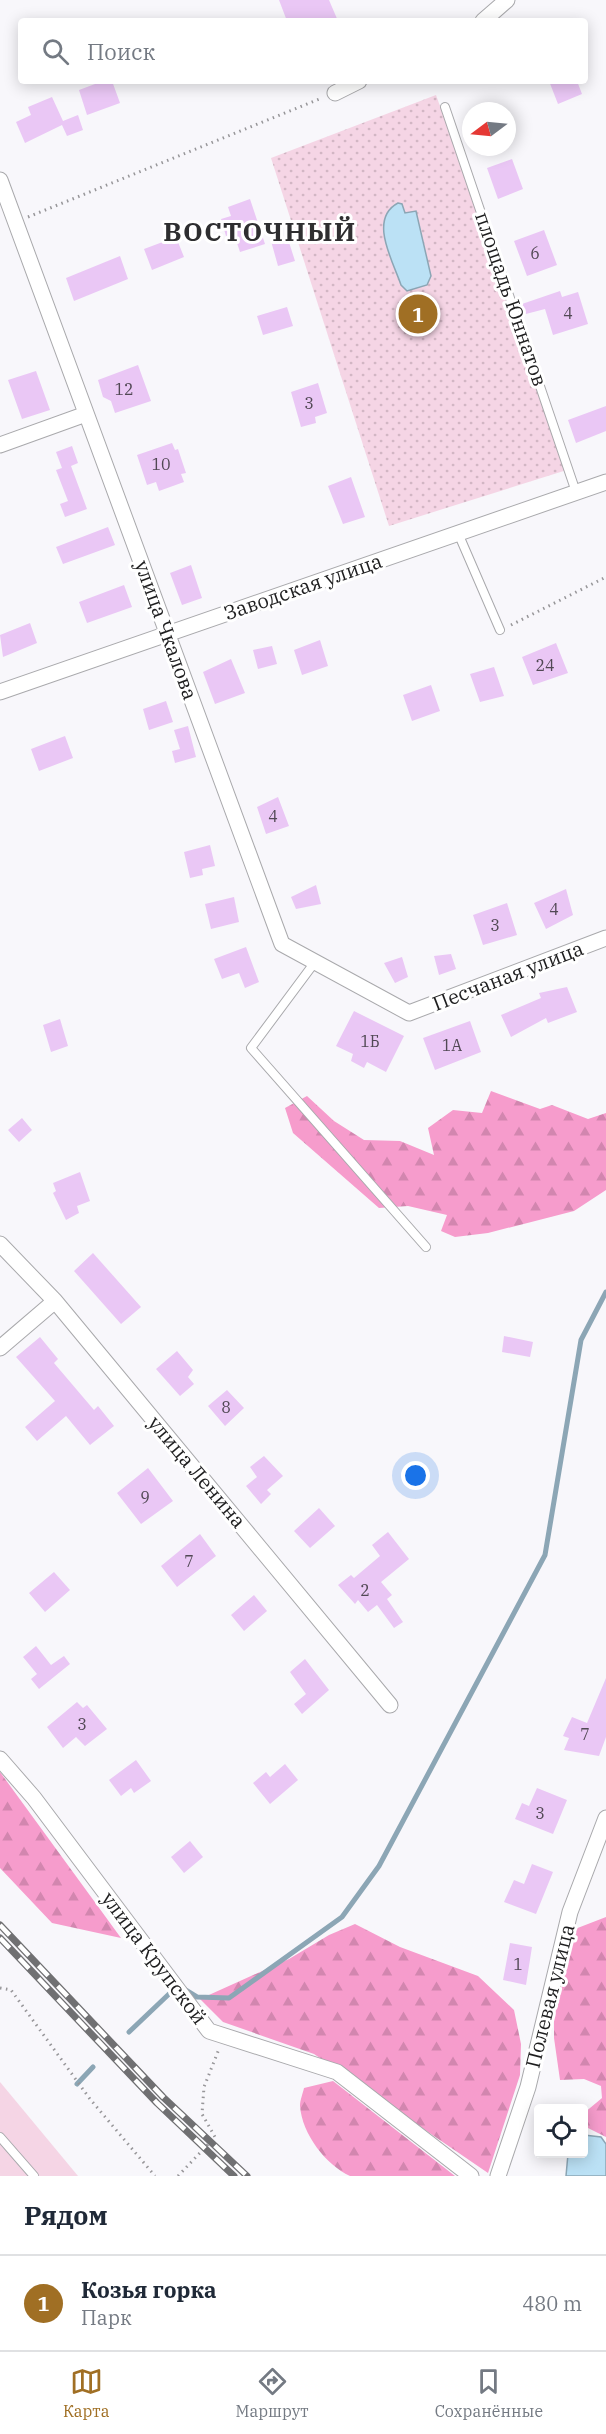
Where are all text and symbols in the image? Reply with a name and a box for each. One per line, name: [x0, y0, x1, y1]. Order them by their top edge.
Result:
search box: [18, 18, 588, 84]
icon: search: [39, 35, 72, 68]
text: Поиск: [87, 37, 155, 66]
north arrow: [462, 102, 516, 156]
street label: площадь Юннатов: [469, 208, 554, 390]
district label: ВОСТОЧНЫЙ: [163, 214, 357, 248]
house number: 6: [530, 243, 540, 263]
pin: 1: [398, 292, 438, 336]
house number: 4: [563, 303, 573, 323]
house number: 12: [114, 379, 134, 399]
house number: 3: [304, 393, 314, 413]
house number: 10: [151, 454, 171, 474]
street label: Заводская улица: [220, 547, 386, 626]
street label: улица Чкалова: [129, 556, 204, 703]
house number: 24: [535, 655, 555, 675]
house number: 4: [268, 806, 278, 826]
house number: 4: [549, 899, 559, 919]
house number: 3: [490, 915, 500, 935]
street label: Песчаная улица: [428, 934, 587, 1017]
house number: 1Б: [360, 1031, 380, 1051]
house number: 1А: [442, 1035, 462, 1055]
house number: 8: [221, 1397, 231, 1417]
street label: улица Ленина: [142, 1410, 252, 1534]
your location: [401, 1461, 430, 1490]
house number: 9: [140, 1487, 150, 1507]
house number: 7: [184, 1551, 194, 1571]
house number: 2: [360, 1580, 370, 1600]
house number: 3: [77, 1714, 87, 1734]
house number: 7: [580, 1724, 590, 1744]
house number: 3: [535, 1803, 545, 1823]
street label: улица Крупской: [96, 1886, 213, 2030]
street label: Полевая улица: [519, 1921, 580, 2071]
house number: 1: [513, 1954, 523, 1974]
map controls: [534, 2104, 588, 2158]
button: locate: [534, 2104, 588, 2158]
text: Рядом: [24, 2198, 108, 2232]
text: Козья горка: [81, 2275, 217, 2304]
text: 1: [38, 2290, 50, 2317]
text: 480 m: [522, 2290, 582, 2317]
text: Парк: [81, 2304, 132, 2331]
tab: Карта: [63, 2365, 109, 2421]
tab: Маршрут: [235, 2365, 309, 2421]
tab: Сохранённые: [435, 2365, 543, 2421]

